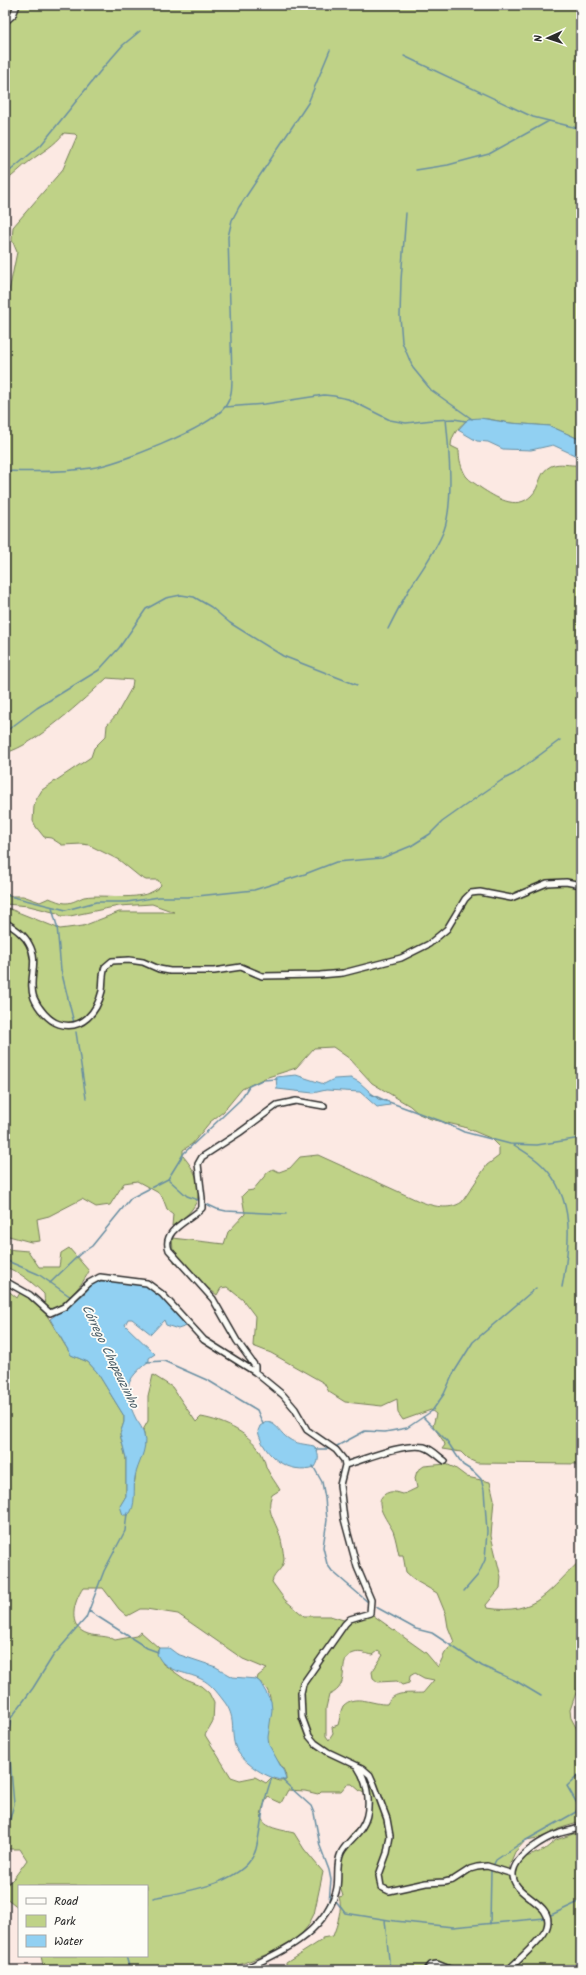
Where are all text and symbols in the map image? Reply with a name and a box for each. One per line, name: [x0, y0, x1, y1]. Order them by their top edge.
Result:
north arrow: [528, 18, 568, 58]
text: N: [530, 34, 548, 42]
water label: Córrego Chapeuzinho: [75, 1301, 144, 1413]
legend: [18, 1885, 148, 1957]
text: Road: [54, 1892, 79, 1911]
text: Park: [54, 1912, 76, 1931]
text: Water: [54, 1932, 84, 1951]

